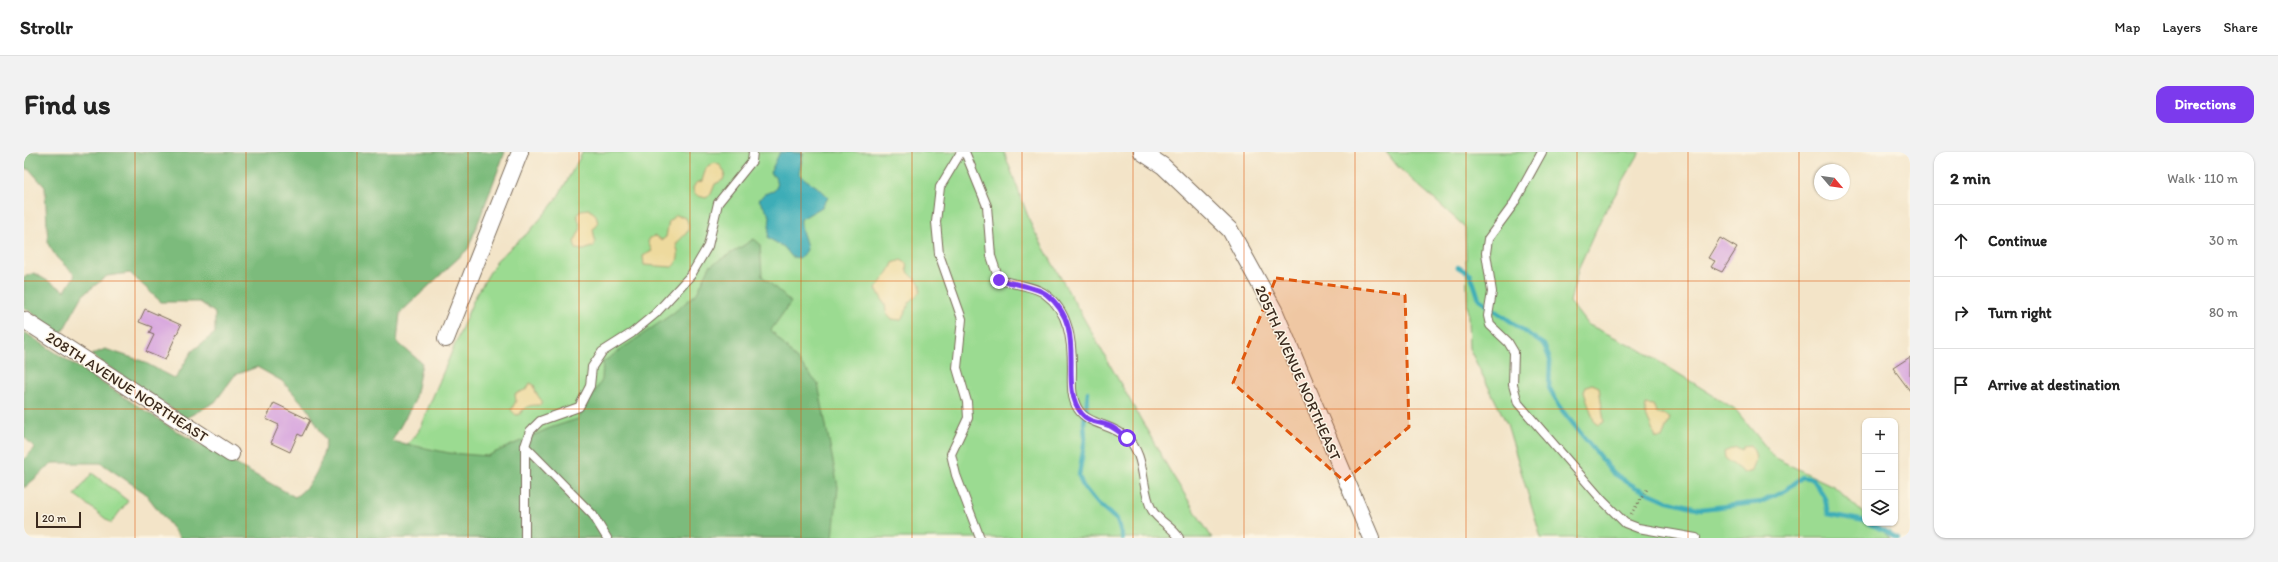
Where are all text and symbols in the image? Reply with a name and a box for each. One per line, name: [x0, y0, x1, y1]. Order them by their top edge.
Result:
text: Strollr: [20, 16, 73, 39]
text: Map: [2115, 19, 2140, 36]
text: Layers: [2162, 19, 2201, 36]
text: Share: [2223, 19, 2258, 36]
button: Directions: [2156, 86, 2254, 123]
text: Find us: [24, 87, 111, 121]
north arrow: [1814, 164, 1850, 200]
text: 2 min: [1950, 168, 1990, 188]
text: Walk · 110 m: [2167, 171, 2238, 186]
icon: ahead: [1950, 230, 1972, 252]
text: Continue: [1988, 232, 2047, 250]
text: 30 m: [2209, 233, 2238, 248]
route end: [990, 271, 1008, 289]
street label: 205TH AVENUE NORTHEAST: [1251, 283, 1345, 464]
icon: right: [1950, 302, 1972, 324]
text: Turn right: [1988, 304, 2052, 322]
text: 80 m: [2209, 305, 2238, 320]
street label: 208TH AVENUE NORTHEAST: [42, 328, 212, 447]
icon: arrive: [1950, 374, 1972, 396]
text: Arrive at destination: [1988, 376, 2120, 394]
map controls: [1862, 418, 1898, 526]
button: +: [1862, 418, 1898, 454]
route start: [1118, 429, 1136, 447]
button: −: [1862, 454, 1898, 490]
button: layers: [1862, 490, 1898, 526]
scale bar: [36, 510, 81, 529]
text: 20 m: [42, 512, 66, 525]

